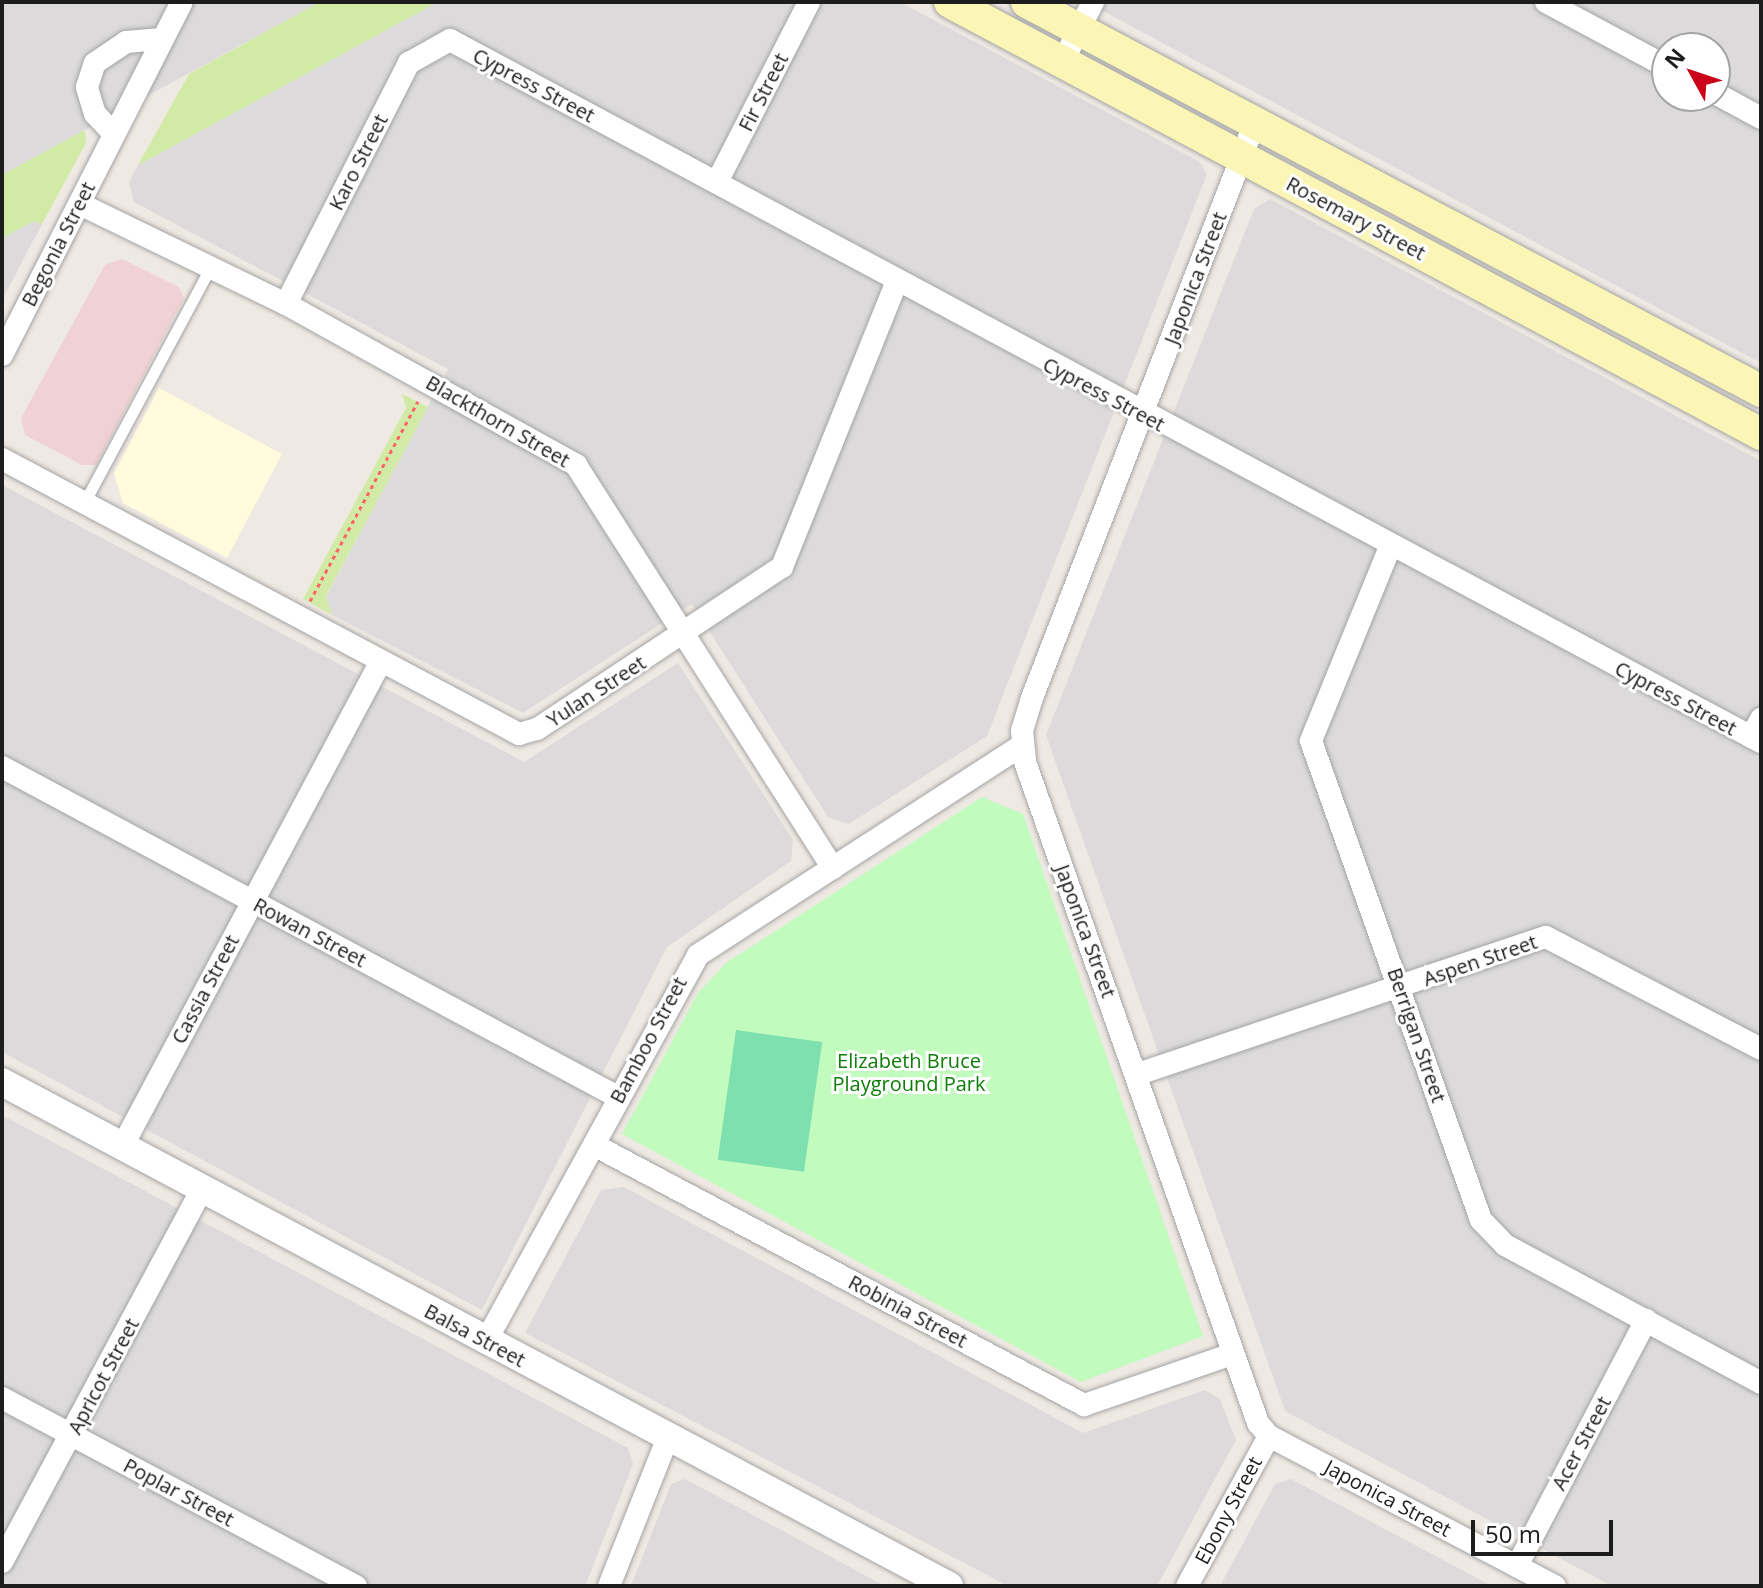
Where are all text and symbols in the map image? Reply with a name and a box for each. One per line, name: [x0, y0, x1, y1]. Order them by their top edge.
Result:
north arrow: [1651, 32, 1731, 112]
text: N: [1657, 41, 1691, 74]
street label: Cypress Street: [469, 43, 599, 127]
street label: Fir Street: [733, 49, 793, 135]
street label: Karo Street: [324, 110, 392, 214]
street label: Rosemary Street: [1282, 171, 1430, 265]
street label: Begonia Street: [16, 178, 100, 310]
street label: Japonica Street: [1159, 208, 1231, 348]
street label: Cypress Street: [1039, 352, 1169, 436]
street label: Blackthorn Street: [422, 370, 574, 472]
street label: Yulan Street: [542, 650, 650, 732]
street label: Cypress Street: [1611, 656, 1741, 740]
street label: Japonica Street: [1051, 861, 1121, 1001]
street label: Rowan Street: [249, 892, 371, 972]
street label: Aspen Street: [1420, 929, 1540, 991]
street label: Cassia Street: [166, 930, 244, 1048]
street label: Berrigan Street: [1383, 965, 1451, 1105]
street label: Bamboo Street: [605, 973, 691, 1107]
park label: Elizabeth Bruce Playground Park: [832, 1049, 986, 1096]
street label: Robinia Street: [844, 1270, 972, 1352]
street label: Balsa Street: [420, 1298, 530, 1372]
street label: Apricot Street: [62, 1314, 144, 1438]
street label: Acer Street: [1546, 1392, 1616, 1494]
street label: Ebony Street: [1190, 1452, 1266, 1568]
street label: Poplar Street: [120, 1453, 238, 1531]
street label: Japonica Street: [1321, 1455, 1455, 1541]
scale bar: [1475, 1504, 1617, 1554]
text: 50 m: [1485, 1517, 1541, 1550]

